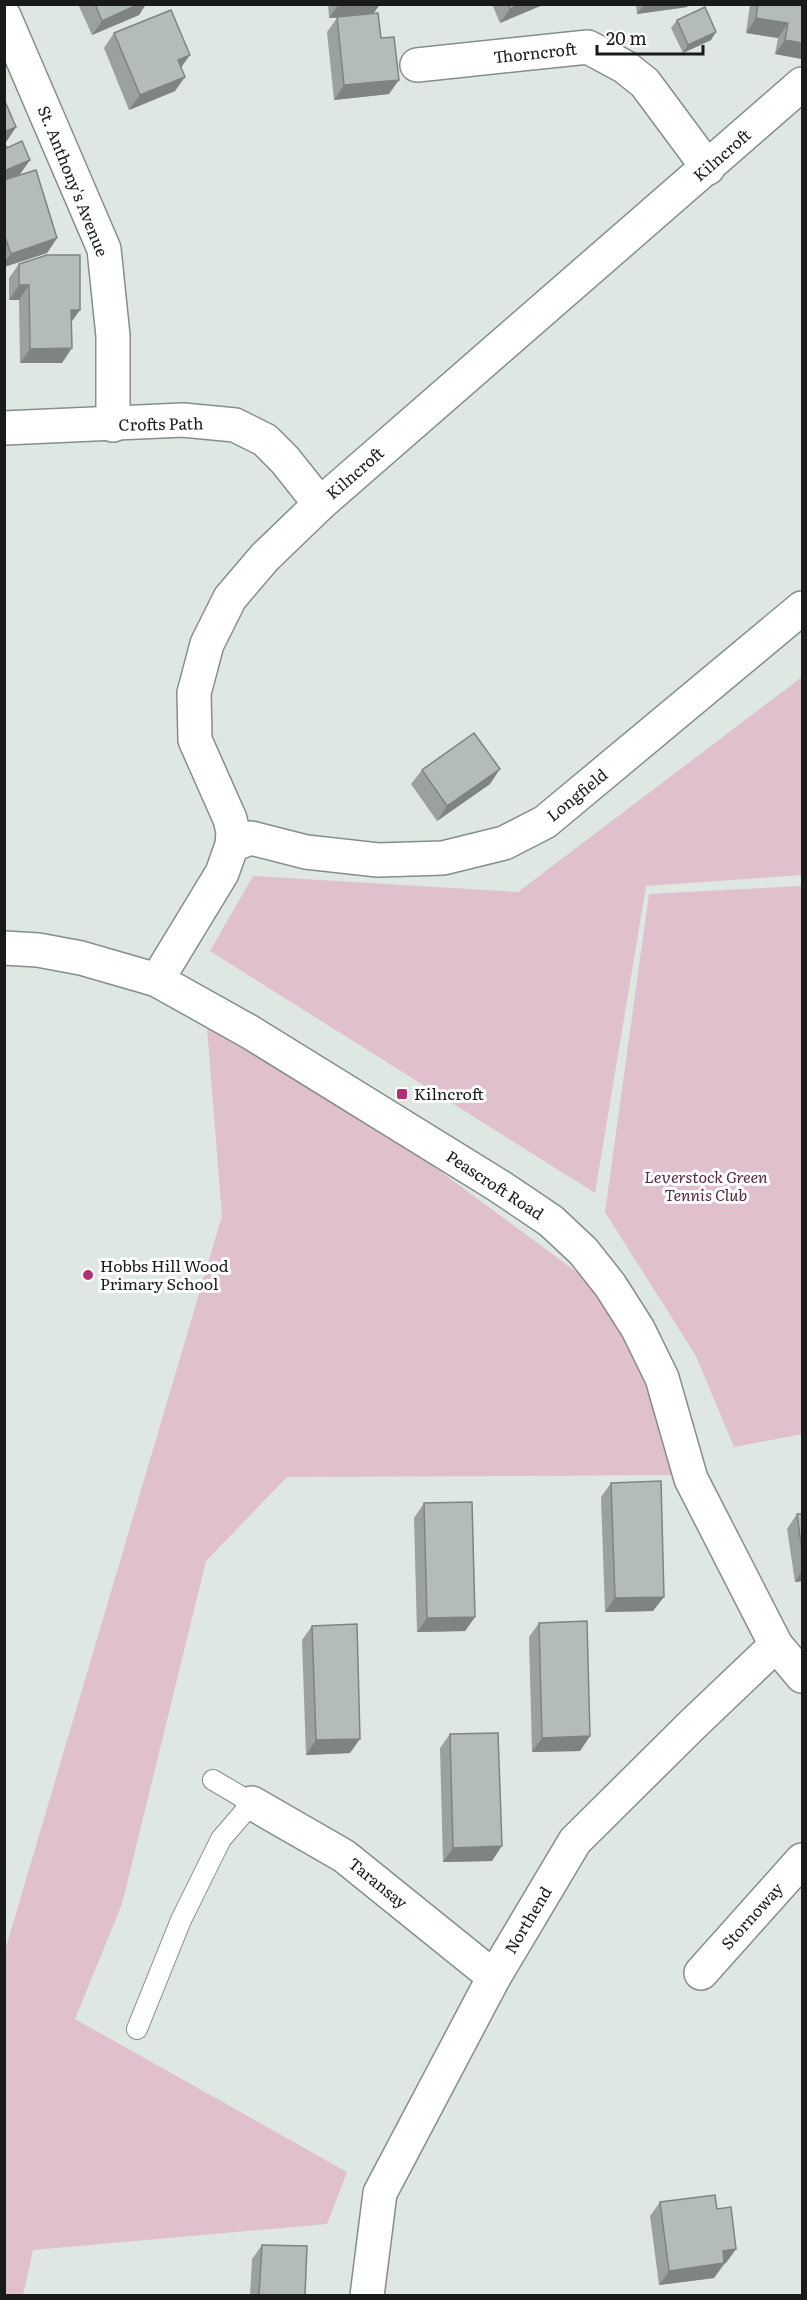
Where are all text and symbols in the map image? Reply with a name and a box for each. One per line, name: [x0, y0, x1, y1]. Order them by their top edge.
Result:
scale bar: [597, 18, 704, 56]
text: 20 m: [606, 24, 647, 51]
street label: Thorncroft: [492, 36, 578, 68]
street label: St. Anthony's Avenue: [33, 102, 115, 260]
street label: Kilncroft: [687, 122, 756, 186]
street label: Crofts Path: [118, 410, 204, 436]
street label: Kilncroft: [320, 440, 389, 504]
street label: Longfield: [541, 762, 612, 826]
place label: Kilncroft: [414, 1081, 484, 1105]
marker: Kilncroft: [395, 1087, 409, 1101]
street label: Peascroft Road: [442, 1144, 549, 1225]
park label: Leverstock Green Tennis Club: [644, 1164, 768, 1206]
place label: Hobbs Hill Wood Primary School: [100, 1253, 229, 1295]
marker: Hobbs Hill Wood Primary School: [81, 1268, 95, 1282]
street label: Taransay: [344, 1851, 414, 1914]
street label: Stornoway: [715, 1876, 788, 1954]
street label: Northend: [498, 1881, 557, 1958]

